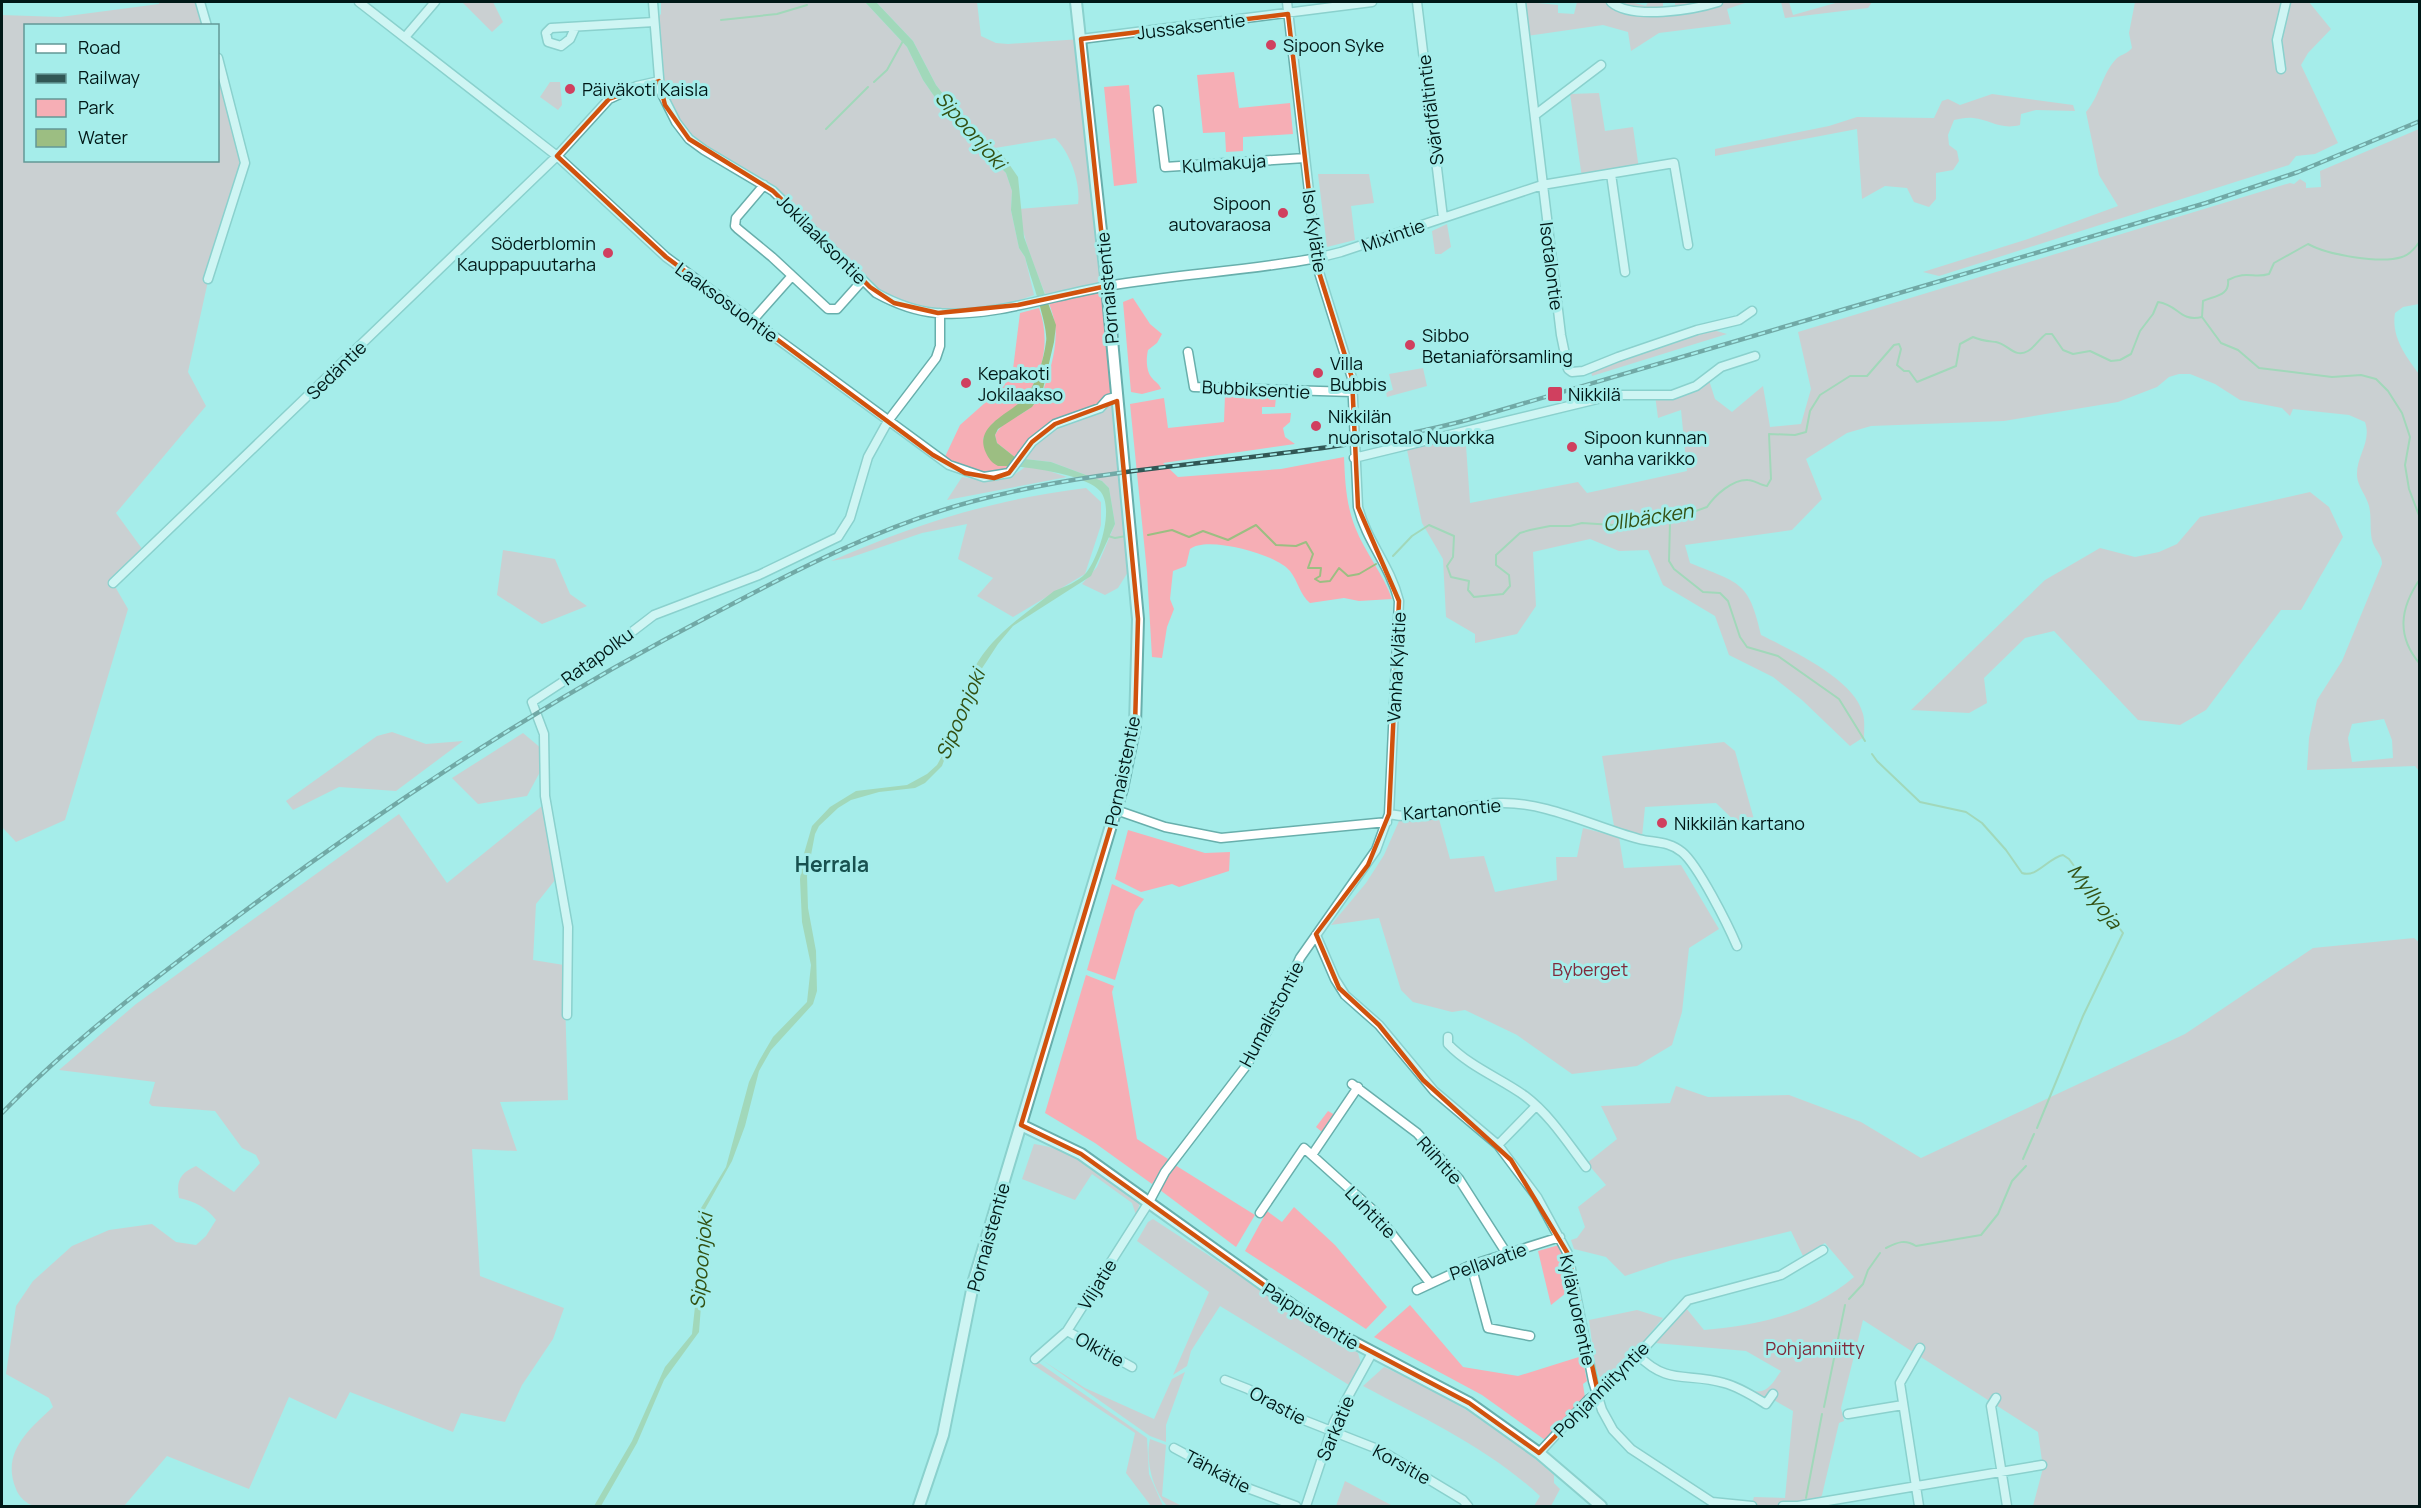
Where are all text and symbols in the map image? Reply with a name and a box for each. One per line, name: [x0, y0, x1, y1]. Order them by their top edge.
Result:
street label: Jussaksentie: [1135, 7, 1247, 45]
legend: [24, 24, 219, 162]
place label: Sipoon Syke: [1283, 33, 1384, 57]
text: Road: [78, 35, 121, 59]
marker: Sipoon Syke: [1264, 38, 1278, 52]
street label: Svärdfältintie: [1411, 53, 1449, 167]
text: Railway: [78, 65, 140, 89]
place label: Päiväkoti Kaisla: [582, 77, 708, 101]
marker: Päiväkoti Kaisla: [563, 82, 577, 96]
water label: Sipoonjoki: [929, 85, 1014, 177]
text: Park: [78, 95, 115, 119]
text: Water: [78, 125, 128, 149]
street label: Kulmakuja: [1181, 148, 1267, 178]
street label: Iso Kylätie: [1297, 188, 1333, 274]
street label: Jokilaaksontie: [772, 189, 872, 289]
place label: Sipoon autovaraosa: [1168, 191, 1271, 236]
marker: Sipoon autovaraosa: [1276, 206, 1290, 220]
street label: Mixintie: [1358, 213, 1428, 257]
street label: Isotalontie: [1535, 220, 1569, 312]
place label: Söderblomin Kauppapuutarha: [457, 231, 596, 276]
street label: Pornaistentie: [1090, 231, 1124, 345]
marker: Söderblomin Kauppapuutarha: [601, 246, 615, 260]
street label: Laaksosuontie: [671, 257, 783, 347]
place label: Sibbo Betaniaförsamling: [1422, 323, 1573, 368]
street label: Sedäntie: [301, 335, 371, 405]
marker: Sibbo Betaniaförsamling: [1403, 338, 1417, 352]
place label: Villa Bubbis: [1330, 351, 1387, 396]
place label: Kepakoti Jokilaakso: [978, 361, 1063, 406]
marker: Villa Bubbis: [1311, 366, 1325, 380]
street label: Bubbiksentie: [1201, 374, 1311, 404]
marker: Kepakoti Jokilaakso: [959, 376, 973, 390]
place label: Nikkilä: [1568, 382, 1621, 406]
marker: Nikkilä: [1546, 385, 1564, 403]
place label: Nikkilän nuorisotalo Nuorkka: [1328, 404, 1494, 449]
marker: Nikkilän nuorisotalo Nuorkka: [1309, 419, 1323, 433]
place label: Sipoon kunnan vanha varikko: [1584, 425, 1707, 470]
marker: Sipoon kunnan vanha varikko: [1565, 440, 1579, 454]
water label: Ollbäcken: [1601, 496, 1696, 537]
street label: Vanha Kylätie: [1381, 611, 1411, 723]
street label: Ratapolku: [556, 622, 638, 690]
water label: Sipoonjoki: [929, 662, 992, 763]
street label: Pornaistentie: [1099, 714, 1145, 828]
street label: Kartanontie: [1402, 793, 1502, 825]
place label: Nikkilän kartano: [1674, 811, 1805, 835]
marker: Nikkilän kartano: [1655, 816, 1669, 830]
district label: Herrala: [795, 850, 869, 878]
water label: Myllyoja: [2062, 858, 2129, 935]
street label: Humalistontie: [1233, 957, 1309, 1071]
park label: Byberget: [1552, 957, 1628, 981]
street label: Riihitie: [1412, 1131, 1468, 1189]
street label: Pornaistentie: [961, 1180, 1015, 1294]
street label: Luhtitie: [1340, 1181, 1402, 1243]
water label: Sipoonjoki: [683, 1210, 719, 1310]
street label: Pellavatie: [1446, 1237, 1530, 1285]
street label: Kylävuorentie: [1555, 1252, 1601, 1368]
street label: Viljatie: [1072, 1254, 1122, 1314]
street label: Paippistentie: [1258, 1277, 1364, 1355]
street label: Olkitie: [1071, 1326, 1129, 1372]
street label: Pohjanniityntie: [1548, 1336, 1654, 1442]
park label: Pohjanniitty: [1765, 1336, 1865, 1360]
street label: Orastie: [1246, 1380, 1310, 1430]
street label: Sarkatie: [1311, 1392, 1359, 1464]
street label: Korsitie: [1369, 1438, 1435, 1490]
street label: Tähkätie: [1181, 1444, 1255, 1498]

